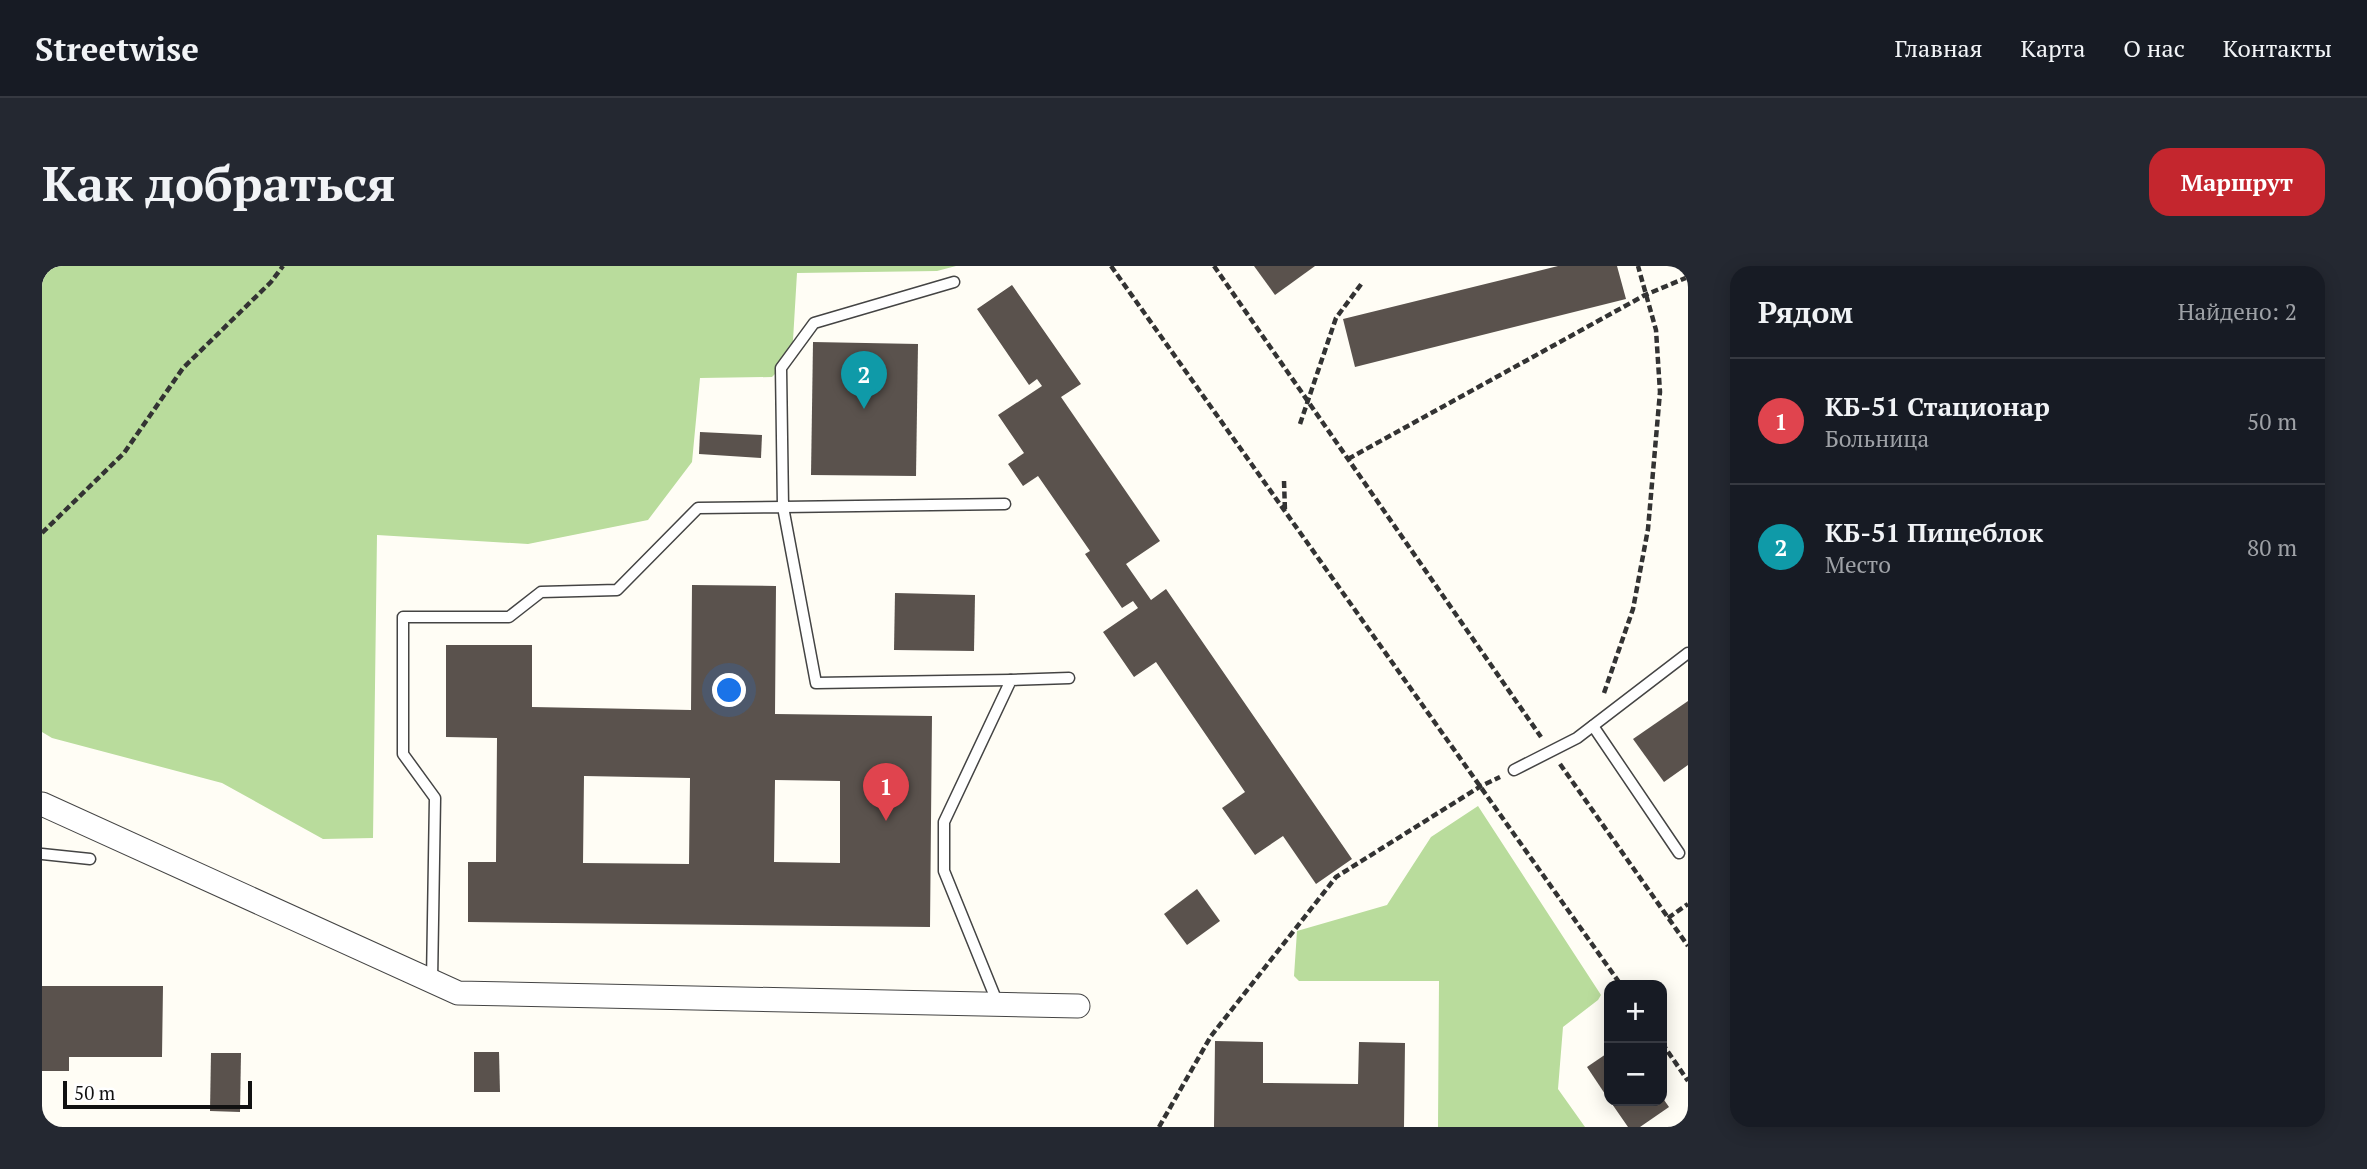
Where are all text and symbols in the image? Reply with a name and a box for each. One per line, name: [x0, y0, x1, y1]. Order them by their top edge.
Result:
text: Streetwise: [35, 27, 199, 70]
text: Главная: [1894, 32, 1982, 64]
text: Карта: [2020, 32, 2085, 64]
text: О нас: [2123, 32, 2185, 64]
text: Контакты: [2223, 32, 2332, 64]
button: Маршрут: [2149, 148, 2325, 216]
text: Как добраться: [42, 150, 396, 215]
text: Рядом: [1758, 292, 1853, 332]
text: Найдено: 2: [2178, 296, 2297, 327]
pin: 2: [841, 351, 887, 409]
text: КБ-51 Стационар: [1825, 389, 2050, 423]
text: 1: [1775, 406, 1788, 437]
text: 50 m: [2247, 406, 2297, 437]
text: Больница: [1825, 423, 1929, 454]
text: КБ-51 Пищеблок: [1825, 515, 2043, 549]
text: 2: [1775, 532, 1788, 563]
text: 80 m: [2247, 532, 2297, 563]
text: Место: [1825, 549, 1891, 580]
your location: [712, 673, 746, 707]
pin: 1: [863, 763, 909, 821]
map controls: [1604, 980, 1667, 1106]
button: +: [1604, 980, 1667, 1043]
button: −: [1604, 1043, 1667, 1106]
scale bar: [63, 1078, 252, 1110]
text: 50 m: [74, 1080, 115, 1105]

